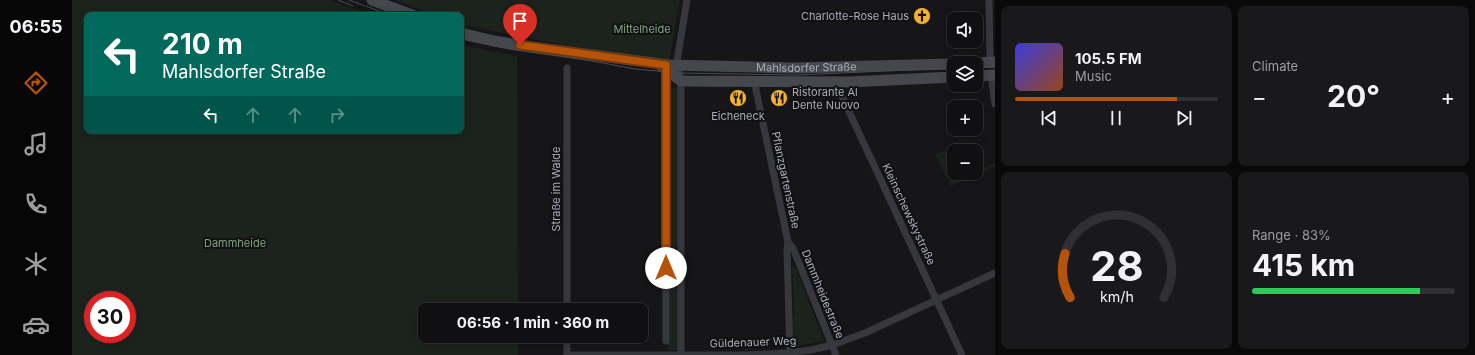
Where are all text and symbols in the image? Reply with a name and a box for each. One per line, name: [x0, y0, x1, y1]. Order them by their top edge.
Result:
pin: [503, 4, 537, 45]
church icon: Charlotte-Rose Haus: [912, 6, 932, 26]
place label: Charlotte-Rose Haus: [801, 9, 909, 23]
icon: arrive: [509, 10, 531, 32]
map controls: [947, 12, 983, 180]
button: sound: [947, 12, 983, 48]
text: 06:55: [10, 16, 62, 37]
park label: Mittelheide: [613, 22, 671, 36]
text: 210 m: [162, 27, 243, 61]
icon: left: [96, 28, 148, 80]
text: 105.5 FM: [1075, 49, 1142, 68]
button: layers: [947, 56, 983, 92]
text: Climate: [1252, 58, 1298, 74]
street label: Mahlsdorfer Straße: [756, 59, 857, 75]
text: Mahlsdorfer Straße: [162, 61, 326, 82]
text: Music: [1075, 68, 1112, 84]
icon: directions: [22, 69, 50, 97]
text: 20°: [1327, 78, 1380, 114]
text: −: [1252, 84, 1267, 110]
text: +: [1440, 84, 1455, 110]
place label: Ristorante Al Dente Nuovo: [792, 85, 860, 112]
restaurant icon: Eicheneck: [728, 88, 748, 108]
restaurant icon: Ristorante Al Dente Nuovo: [769, 88, 789, 108]
button: +: [947, 100, 983, 136]
icon: left: [200, 104, 222, 126]
icon: ahead: [242, 104, 264, 126]
icon: ahead: [284, 104, 306, 126]
icon: right: [326, 104, 348, 126]
icon: previous: [1038, 107, 1060, 129]
icon: pause: [1105, 107, 1127, 129]
icon: next: [1173, 107, 1195, 129]
place label: Eicheneck: [711, 109, 765, 123]
icon: music: [22, 130, 50, 158]
street label: Pflanzgartenstraße: [769, 130, 803, 230]
button: −: [947, 144, 983, 180]
street label: Straße im Walde: [549, 147, 563, 231]
street label: Kleinschewskystraße: [879, 161, 939, 267]
icon: phone: [22, 190, 50, 218]
text: Range · 83%: [1252, 227, 1331, 243]
park label: Dammheide: [204, 236, 266, 250]
text: 28: [1090, 241, 1143, 291]
position arrow: [645, 247, 687, 289]
street label: Dammheidestraße: [799, 247, 847, 341]
text: 415 km: [1252, 247, 1355, 283]
icon: climate: [22, 250, 50, 278]
text: km/h: [1100, 288, 1133, 305]
speed limit sign: 30: [84, 291, 136, 343]
icon: car: [22, 311, 50, 339]
text: 06:56 · 1 min · 360 m: [457, 313, 609, 332]
street label: Güldenauer Weg: [709, 333, 797, 351]

